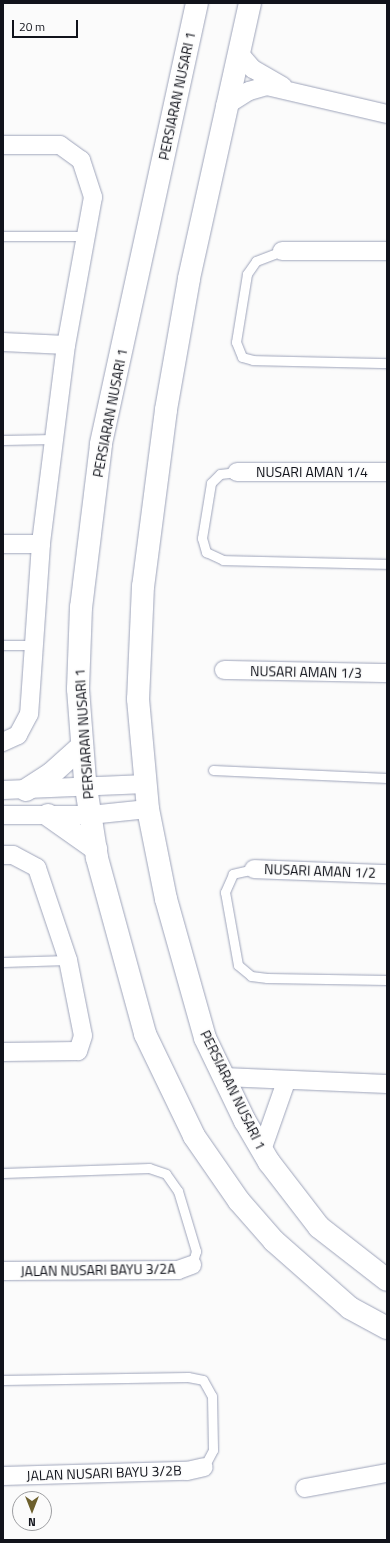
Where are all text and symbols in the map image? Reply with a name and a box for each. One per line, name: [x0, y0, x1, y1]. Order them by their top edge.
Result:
scale bar: [14, 12, 80, 38]
text: 20 m: [19, 17, 45, 36]
street label: PERSIARAN NUSARI 1: [155, 30, 199, 162]
street label: PERSIARAN NUSARI 1: [89, 347, 131, 479]
street label: NUSARI AMAN 1/4: [256, 464, 368, 480]
street label: NUSARI AMAN 1/3: [250, 663, 362, 681]
street label: PERSIARAN NUSARI 1: [71, 668, 97, 800]
street label: NUSARI AMAN 1/2: [264, 861, 376, 881]
street label: PERSIARAN NUSARI 1: [197, 1028, 269, 1152]
street label: JALAN NUSARI BAYU 3/2A: [20, 1260, 176, 1280]
street label: JALAN NUSARI BAYU 3/2B: [26, 1462, 182, 1484]
north arrow: [12, 1491, 52, 1531]
text: N: [28, 1514, 36, 1530]

